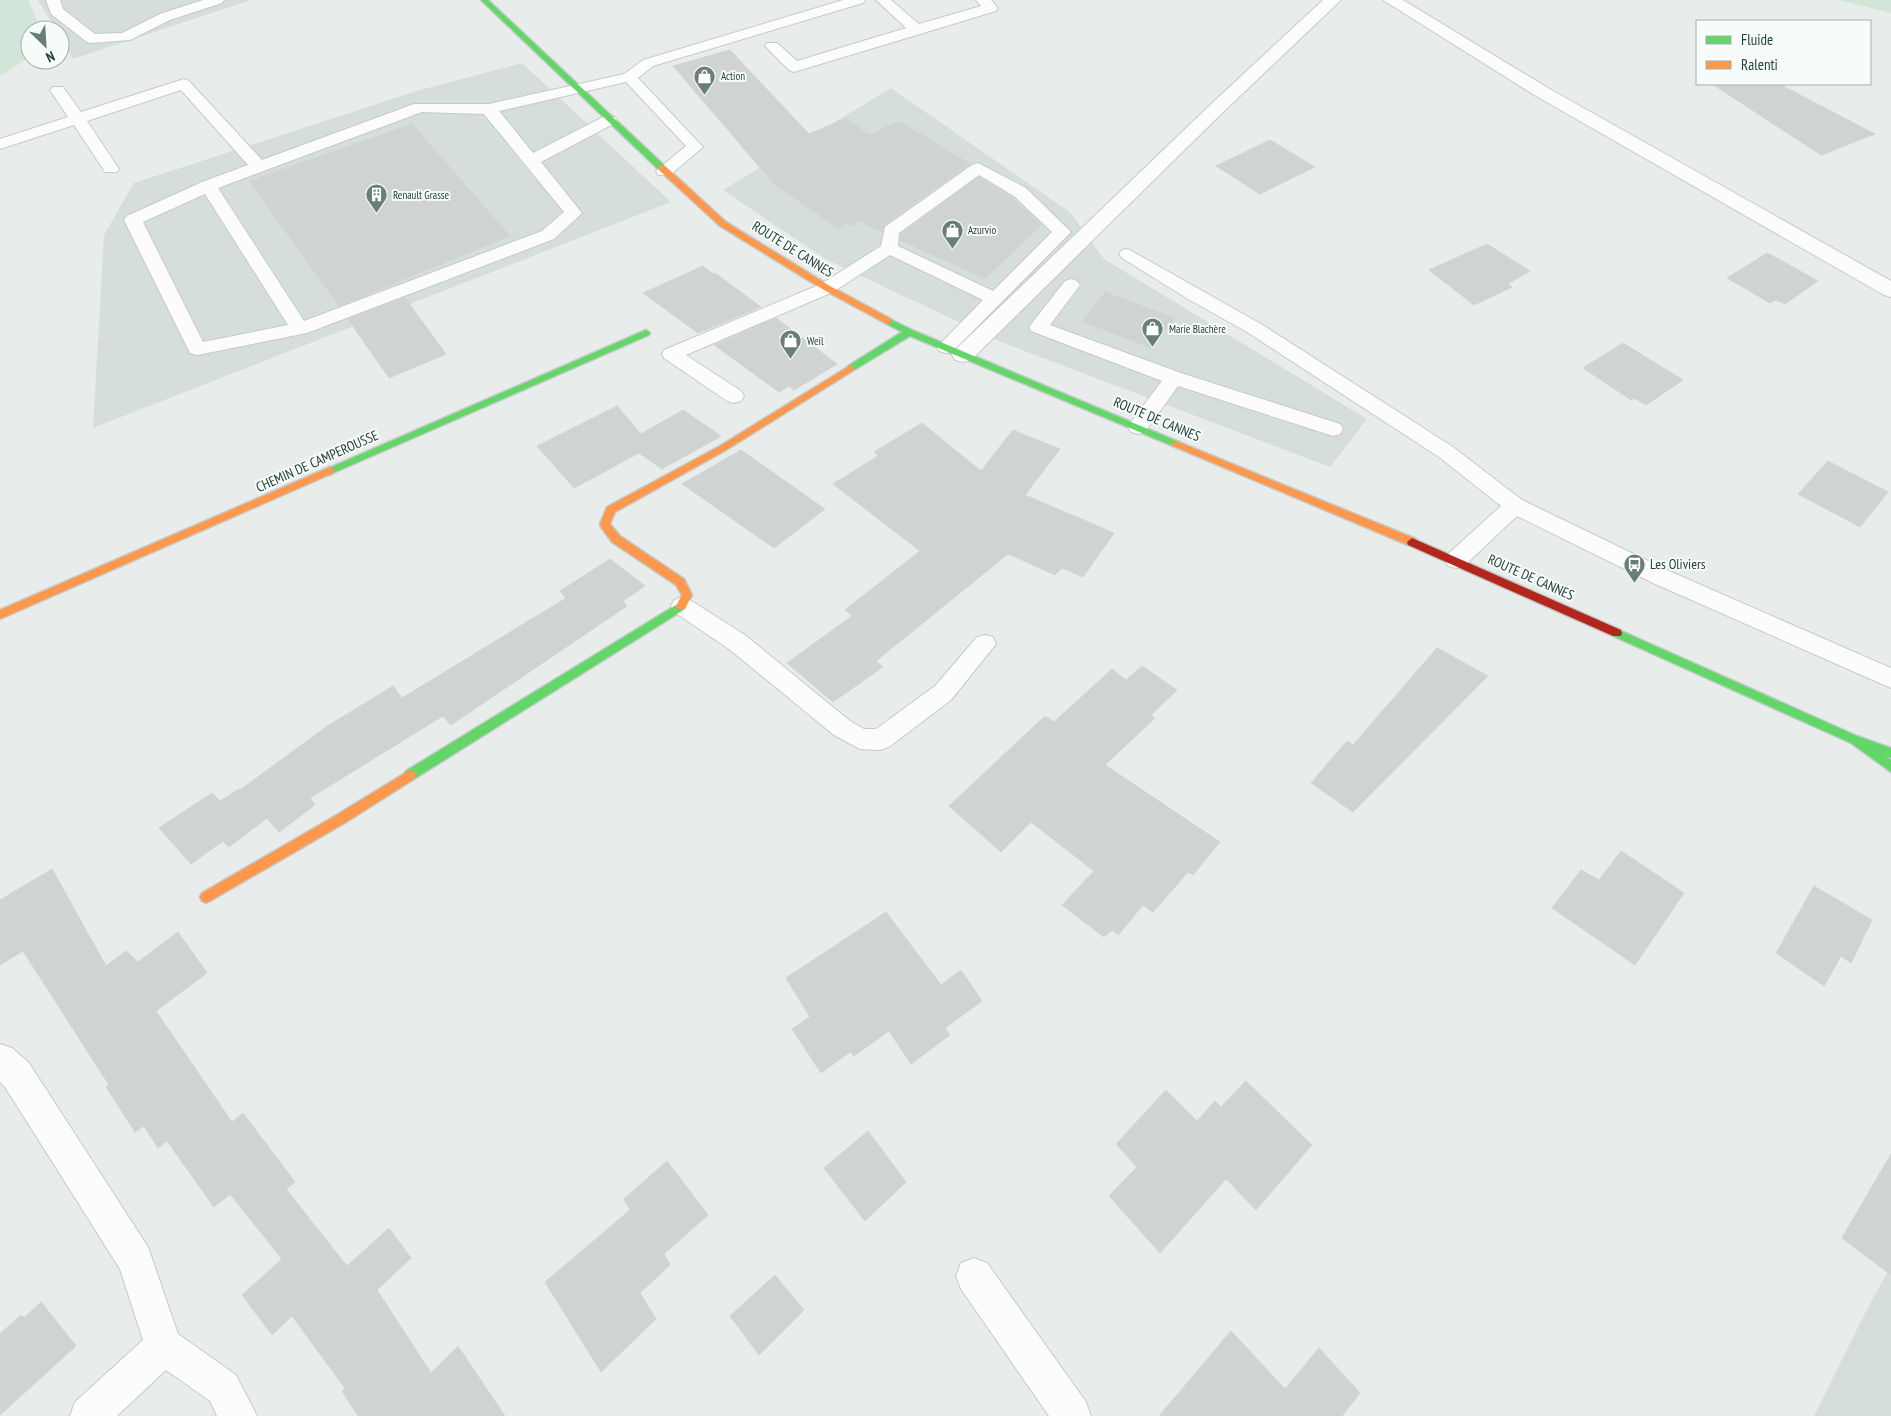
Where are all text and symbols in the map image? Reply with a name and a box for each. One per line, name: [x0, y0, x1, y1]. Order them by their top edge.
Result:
north arrow: [20, 20, 70, 70]
legend: [1696, 20, 1871, 85]
text: Fluide: [1741, 30, 1773, 49]
text: N: [43, 47, 58, 67]
text: Ralenti: [1741, 55, 1778, 74]
shop icon: Action: [693, 64, 717, 95]
place label: Action: [721, 69, 745, 83]
building icon: Renault Grasse: [365, 183, 389, 214]
place label: Renault Grasse: [393, 188, 450, 202]
street label: ROUTE DE CANNES: [749, 217, 837, 281]
shop icon: Azurvio: [940, 218, 964, 249]
place label: Azurvio: [968, 223, 996, 237]
shop icon: Marie Blachère: [1141, 317, 1165, 348]
place label: Marie Blachère: [1169, 322, 1226, 336]
shop icon: Weil: [779, 329, 803, 360]
place label: Weil: [807, 334, 824, 348]
street label: ROUTE DE CANNES: [1111, 393, 1203, 445]
street label: CHEMIN DE CAMPEROUSSE: [253, 426, 381, 496]
street label: ROUTE DE CANNES: [1485, 550, 1577, 604]
bus stop icon: Les Oliviers: [1622, 552, 1646, 583]
place label: Les Oliviers: [1650, 555, 1706, 573]

